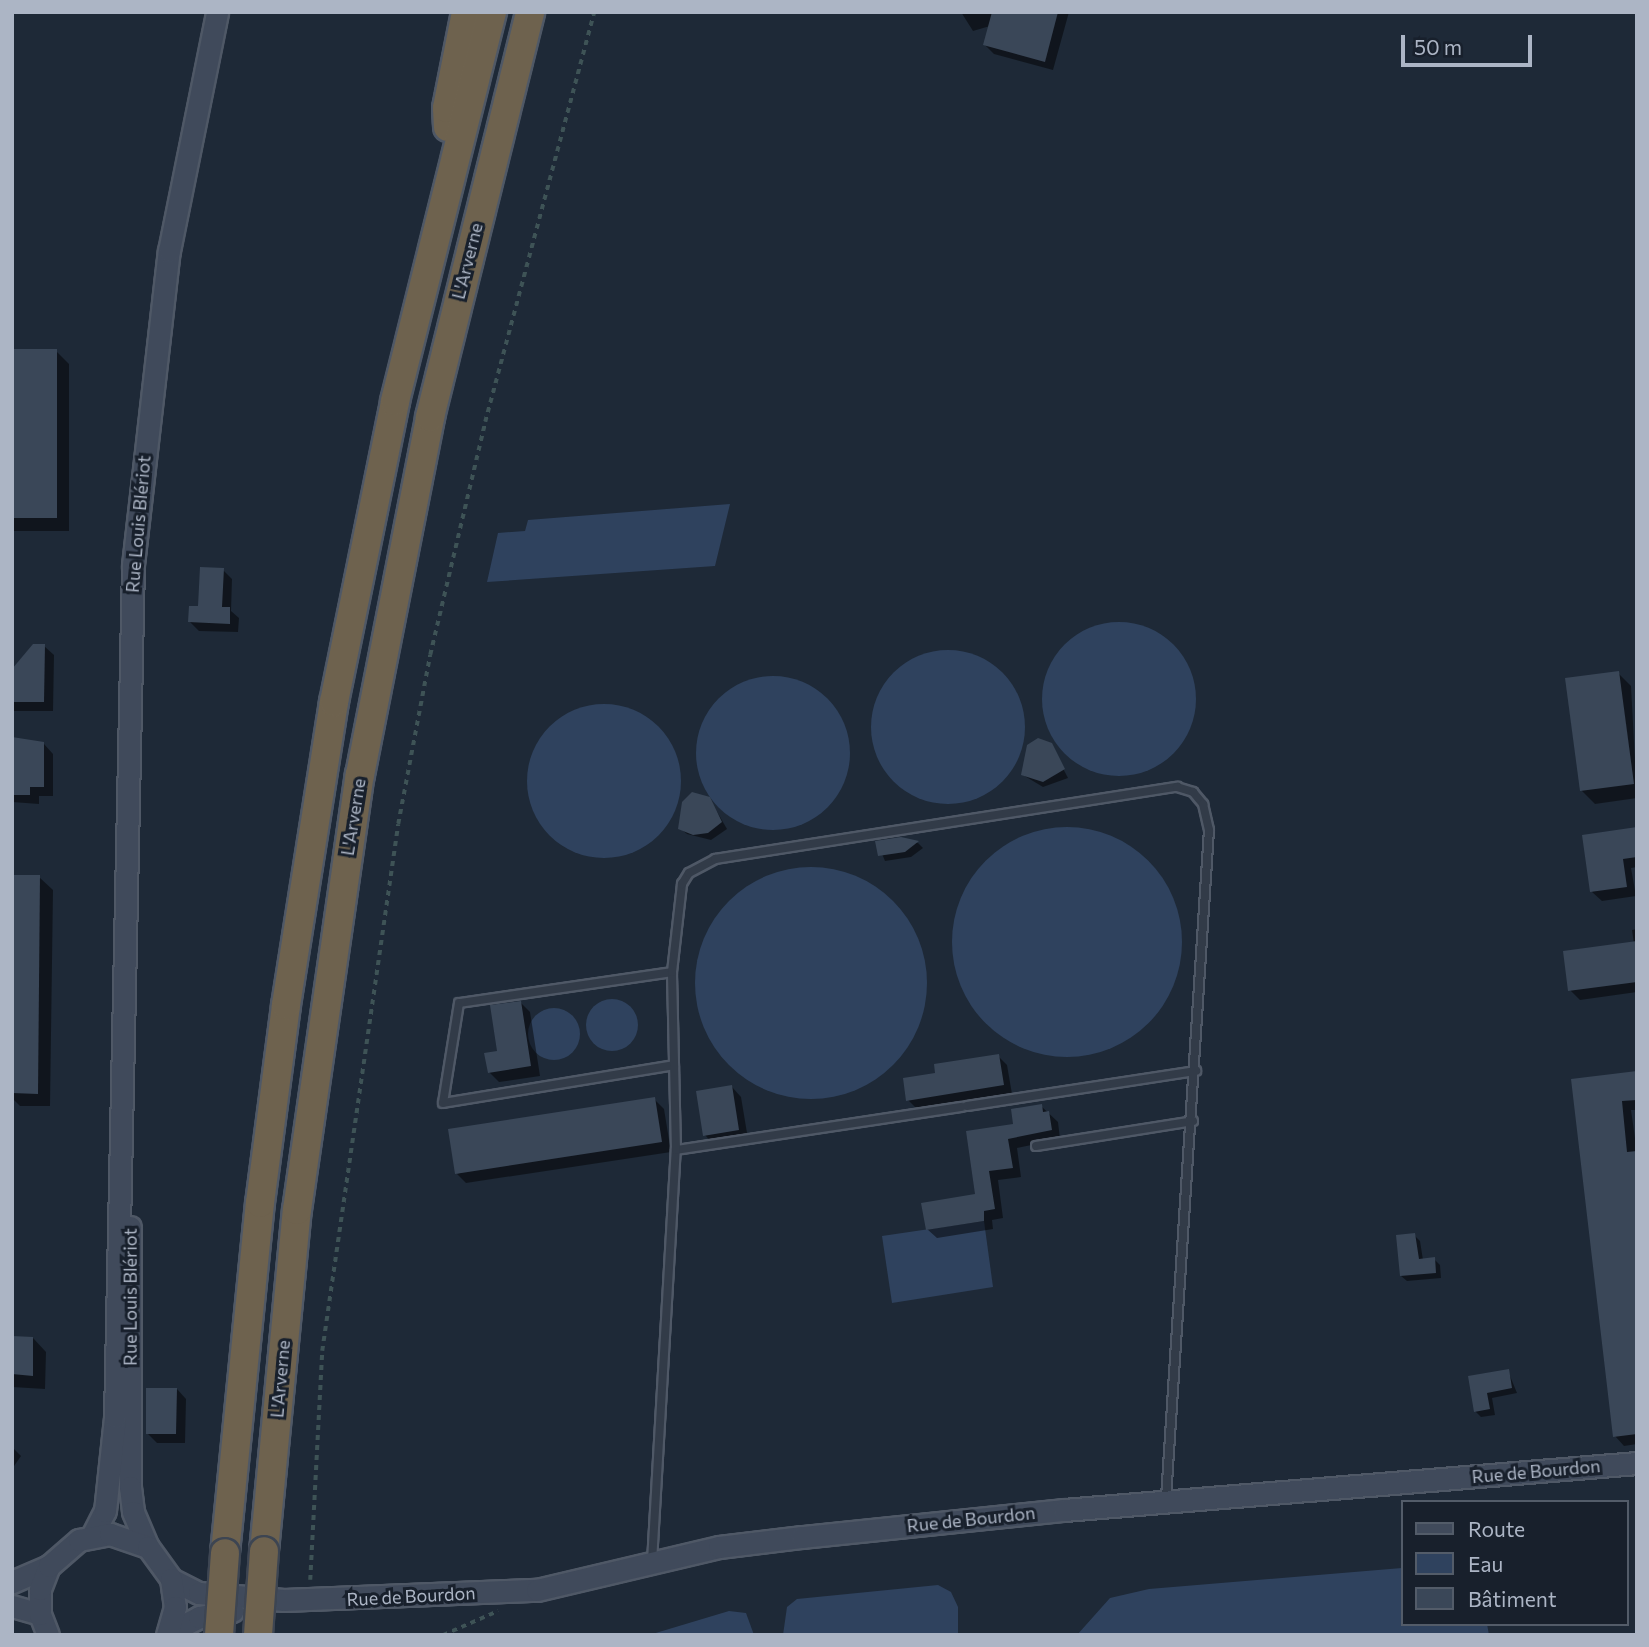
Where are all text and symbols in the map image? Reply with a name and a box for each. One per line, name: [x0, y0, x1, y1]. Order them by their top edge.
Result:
scale bar: [1404, 21, 1535, 65]
text: 50 m: [1414, 34, 1462, 59]
street label: L'Arverne: [447, 221, 487, 301]
street label: Rue Louis Blériot: [121, 454, 155, 594]
street label: L'Arverne: [336, 777, 370, 857]
street label: Rue Louis Blériot: [119, 1228, 141, 1366]
street label: L'Arverne: [266, 1339, 294, 1419]
street label: Rue de Bourdon: [1471, 1455, 1601, 1487]
legend: [1400, 1500, 1628, 1626]
street label: Rue de Bourdon: [906, 1502, 1036, 1536]
text: Route: [1468, 1516, 1525, 1541]
text: Eau: [1468, 1551, 1503, 1576]
street label: Rue de Bourdon: [346, 1582, 476, 1610]
text: Bâtiment: [1468, 1586, 1557, 1611]

